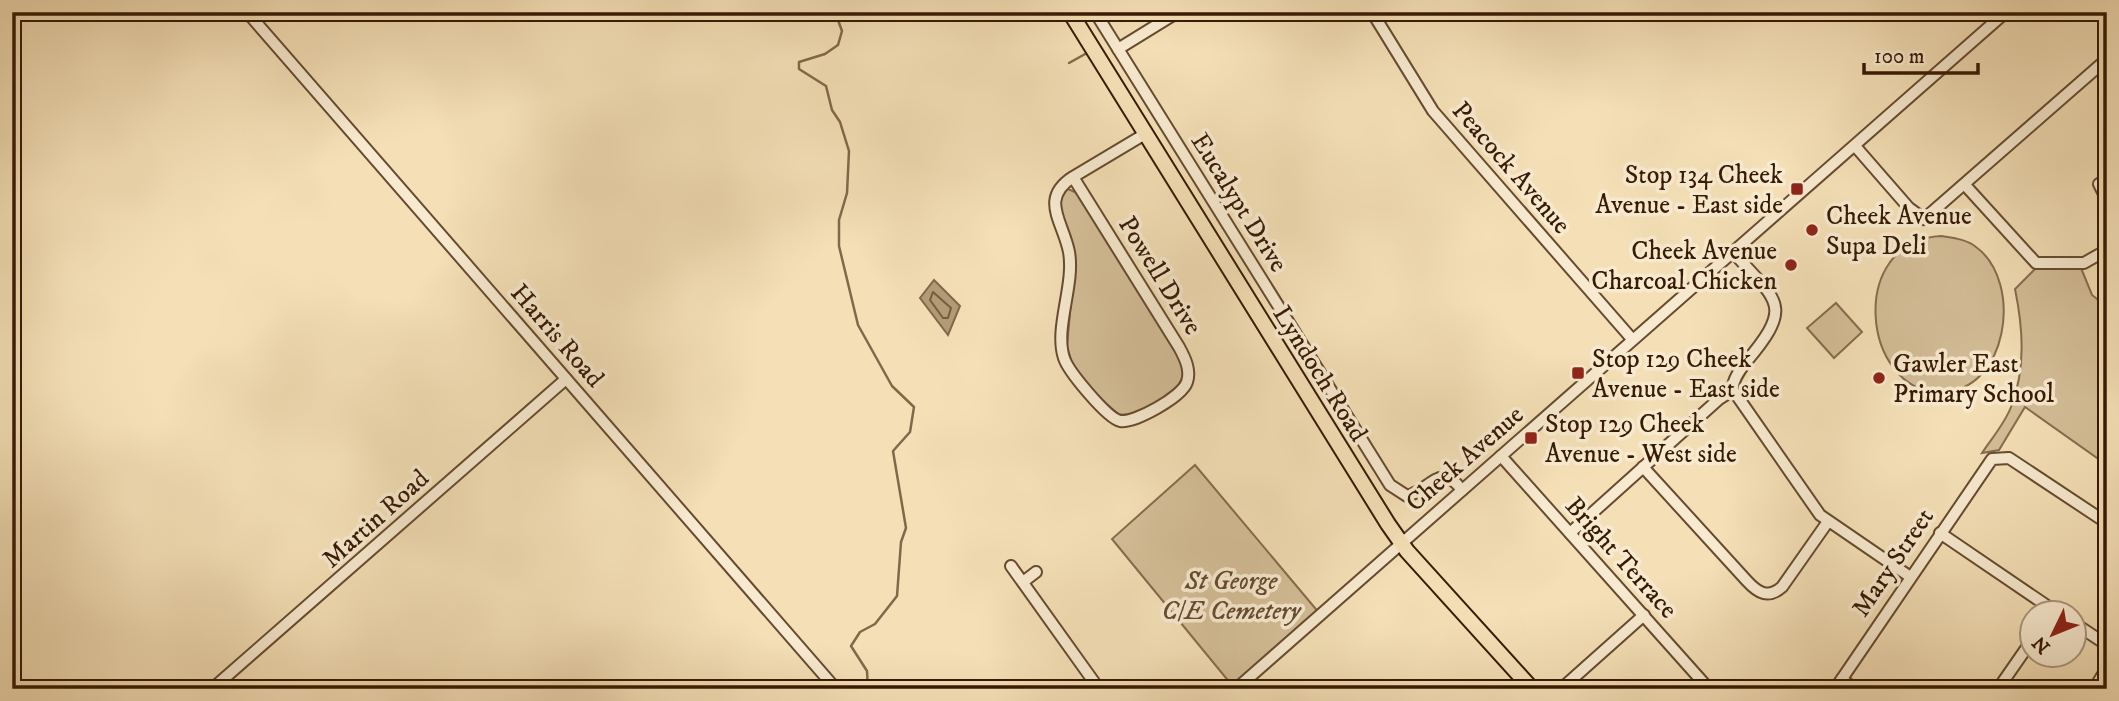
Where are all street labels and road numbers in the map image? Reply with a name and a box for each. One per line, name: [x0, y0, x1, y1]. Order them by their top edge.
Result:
street label: Peacock Avenue: [1444, 95, 1577, 241]
street label: Eucalypt Drive: [1183, 127, 1295, 278]
street label: Powell Drive: [1110, 210, 1209, 341]
street label: Harris Road: [503, 277, 611, 395]
street label: Lyndoch Road: [1265, 300, 1375, 448]
street label: Cheek Avenue: [1399, 399, 1531, 519]
street label: Martin Road: [316, 463, 436, 576]
street label: Bright Terrace: [1557, 490, 1684, 626]
street label: Mary Street: [1845, 502, 1942, 623]

